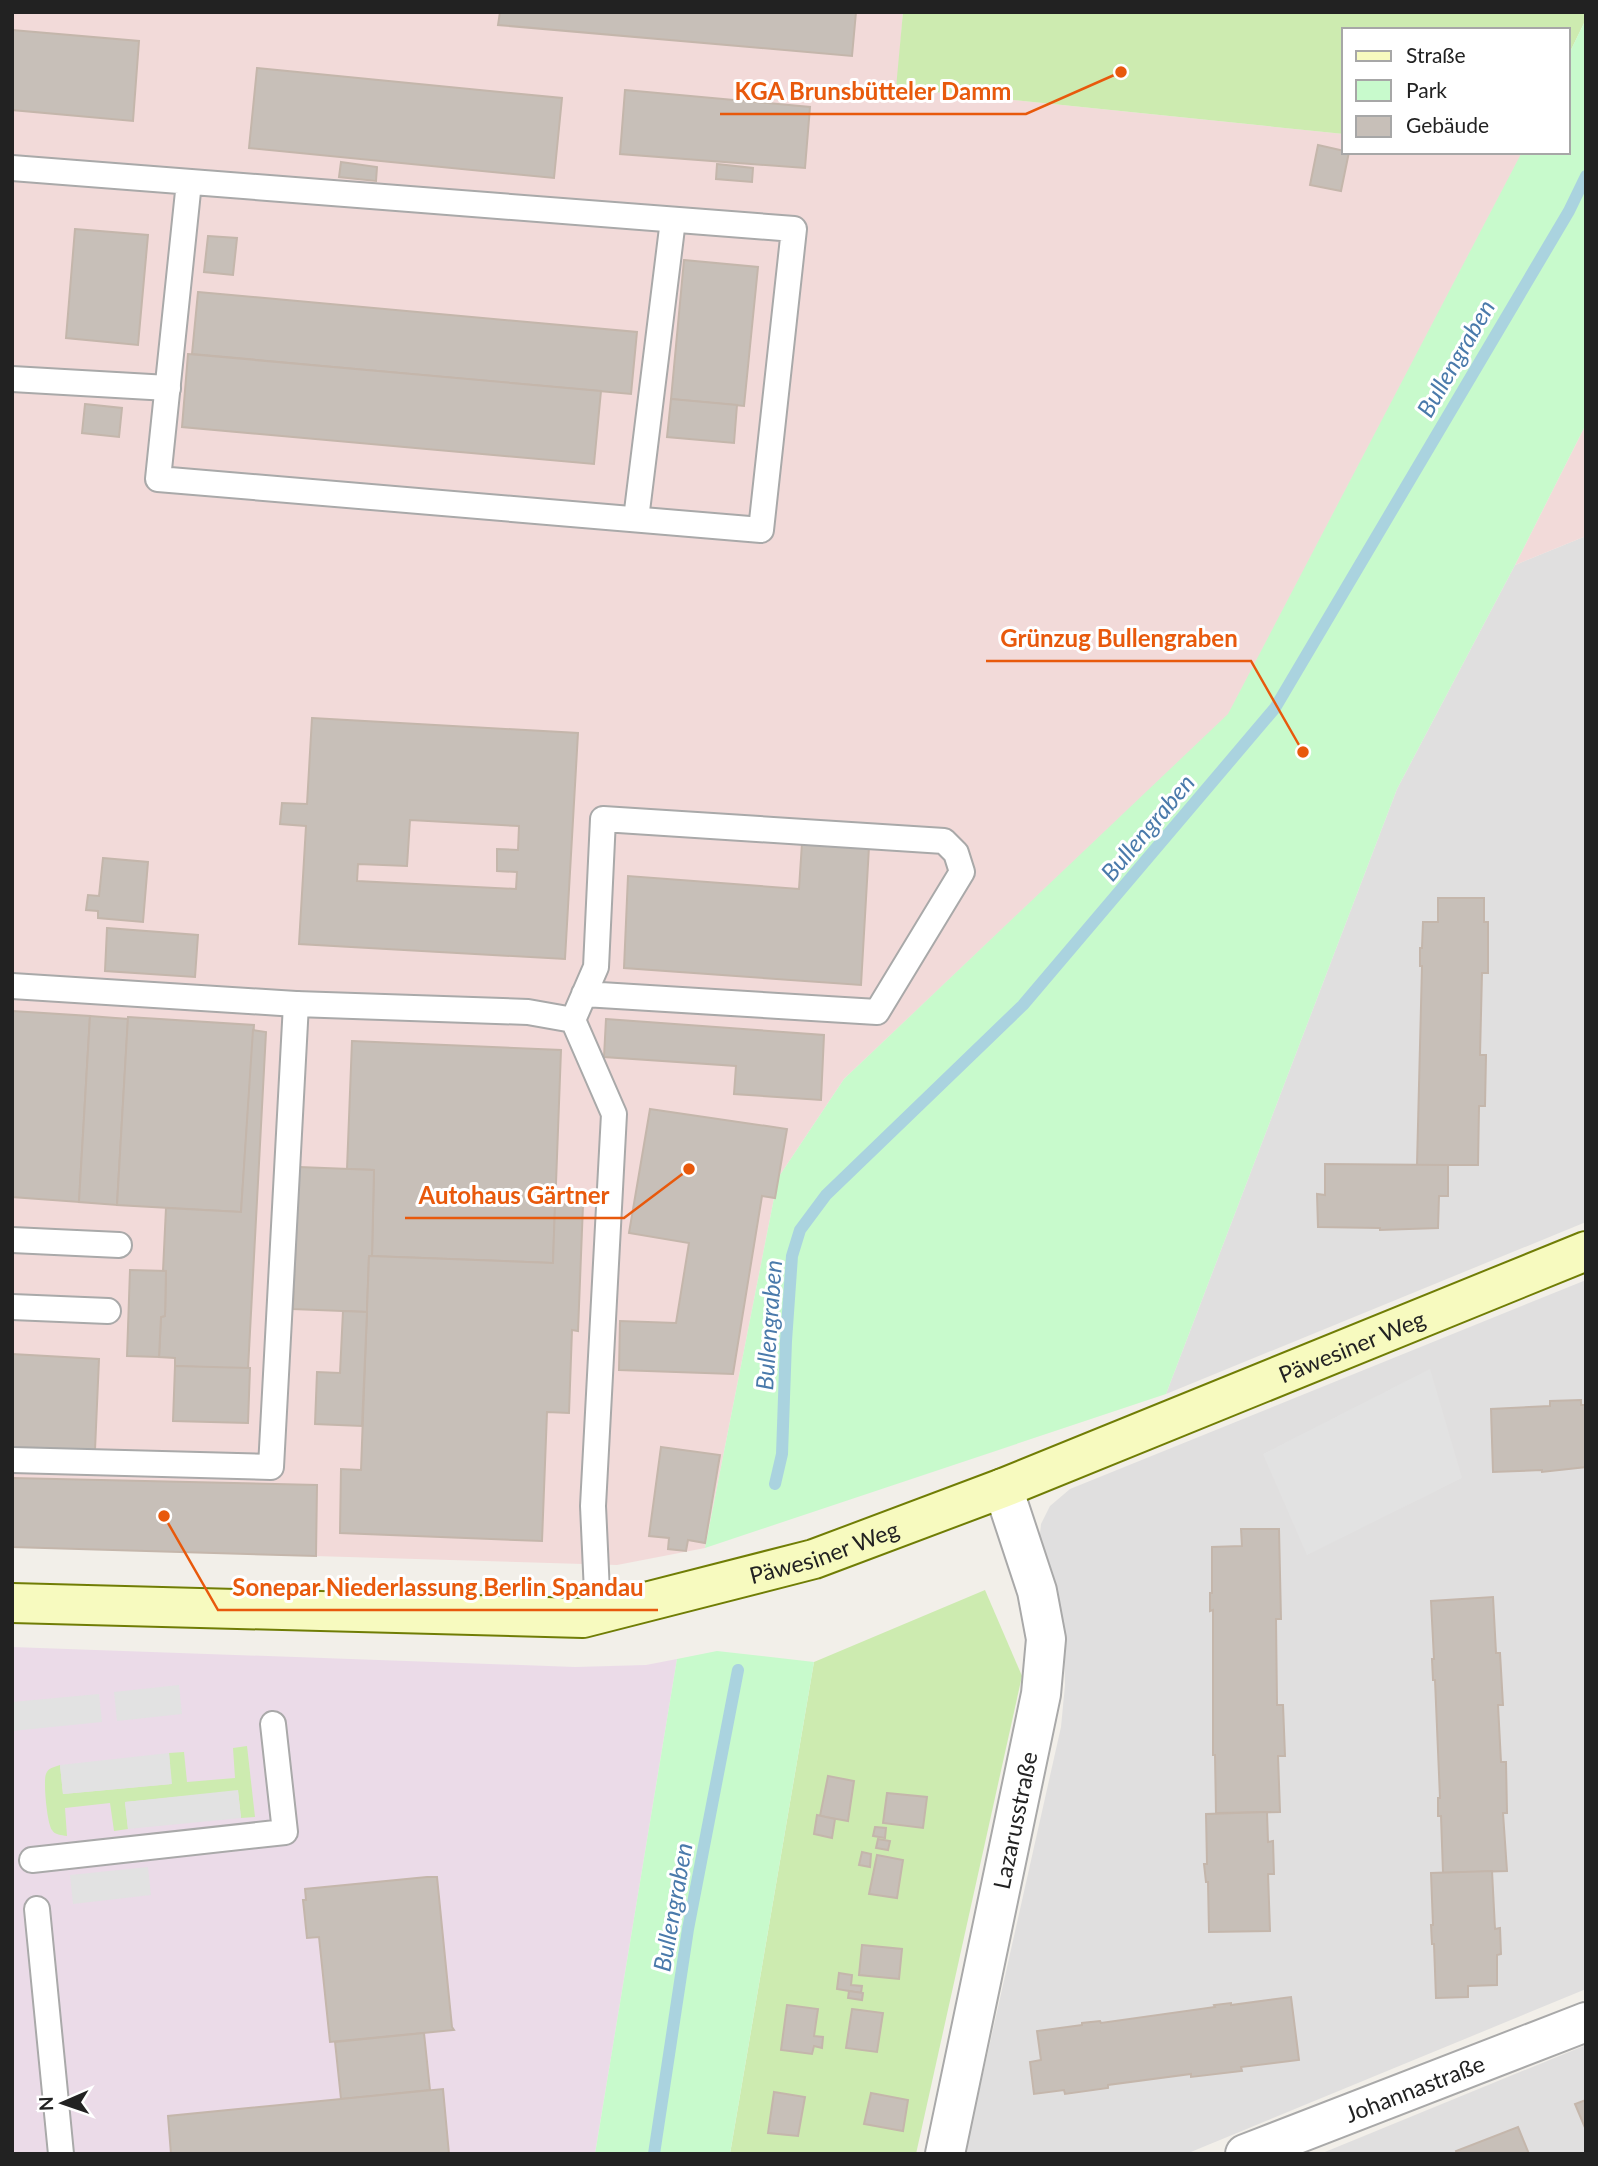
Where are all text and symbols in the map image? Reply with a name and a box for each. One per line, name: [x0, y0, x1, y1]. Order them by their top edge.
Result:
legend: [1342, 28, 1570, 154]
text: Straße: [1406, 42, 1466, 67]
callout: KGA Brunsbütteler Damm: [720, 69, 1026, 114]
text: KGA Brunsbütteler Damm: [735, 76, 1011, 105]
text: Park: [1406, 77, 1447, 102]
text: Gebäude: [1406, 112, 1489, 137]
water label: Bullengraben: [1410, 294, 1500, 422]
callout: Grünzug Bullengraben: [986, 616, 1251, 661]
text: Grünzug Bullengraben: [1000, 623, 1238, 652]
water label: Bullengraben: [1094, 768, 1200, 886]
callout: Autohaus Gärtner: [405, 1173, 624, 1218]
text: Autohaus Gärtner: [418, 1180, 610, 1209]
water label: Bullengraben: [749, 1259, 787, 1391]
street label: Päwesiner Weg: [1274, 1304, 1429, 1388]
street label: Päwesiner Weg: [746, 1515, 902, 1589]
callout: Sonepar Niederlassung Berlin Spandau: [218, 1565, 658, 1610]
text: Sonepar Niederlassung Berlin Spandau: [232, 1572, 644, 1601]
street label: Lazarusstraße: [987, 1749, 1043, 1891]
water label: Bullengraben: [646, 1840, 698, 1974]
street label: Johannastraße: [1341, 2049, 1488, 2128]
north arrow: [28, 2068, 98, 2138]
text: N: [34, 2096, 57, 2111]

